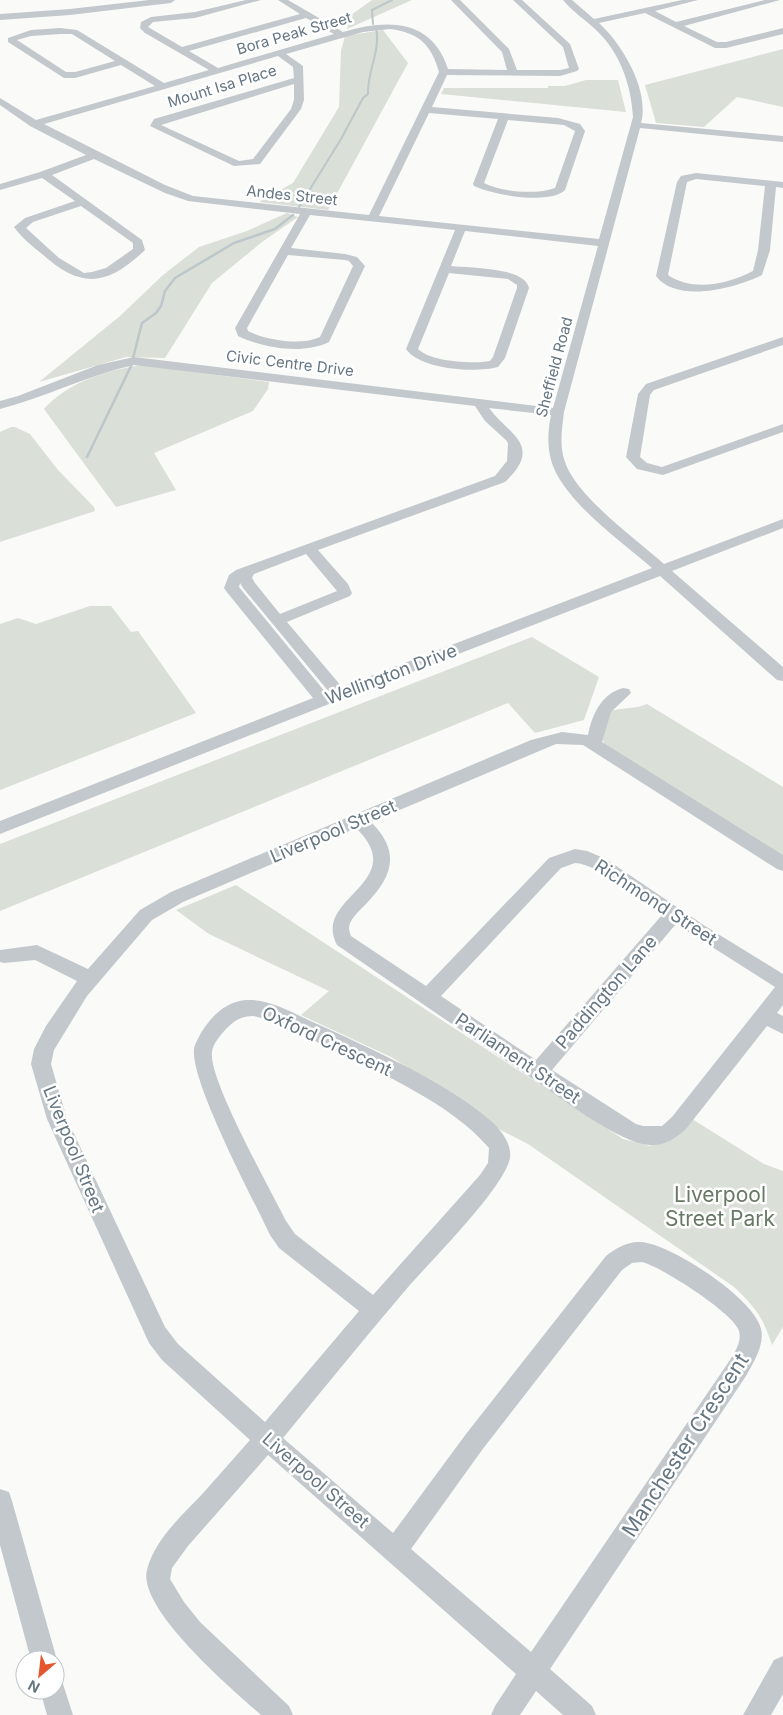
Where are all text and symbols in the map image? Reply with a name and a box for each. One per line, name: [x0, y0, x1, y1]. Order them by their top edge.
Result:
street label: Bora Peak Street: [234, 7, 354, 58]
street label: Mount Isa Place: [165, 60, 279, 112]
street label: Andes Street: [245, 181, 339, 209]
street label: Sheffield Road: [531, 315, 577, 419]
street label: Civic Centre Drive: [225, 346, 355, 380]
street label: Wellington Drive: [322, 639, 460, 709]
street label: Liverpool Street: [267, 795, 399, 867]
street label: Richmond Street: [591, 855, 721, 949]
street label: Paddington Lane: [551, 931, 661, 1053]
street label: Oxford Crescent: [259, 1002, 395, 1080]
street label: Parliament Street: [452, 1008, 585, 1108]
street label: Liverpool Street: [39, 1083, 109, 1215]
park label: Liverpool Street Park: [665, 1182, 776, 1231]
street label: Manchester Crescent: [616, 1349, 754, 1541]
street label: Liverpool Street: [258, 1428, 374, 1532]
north arrow: [15, 1650, 65, 1700]
text: N: [25, 1677, 42, 1697]

